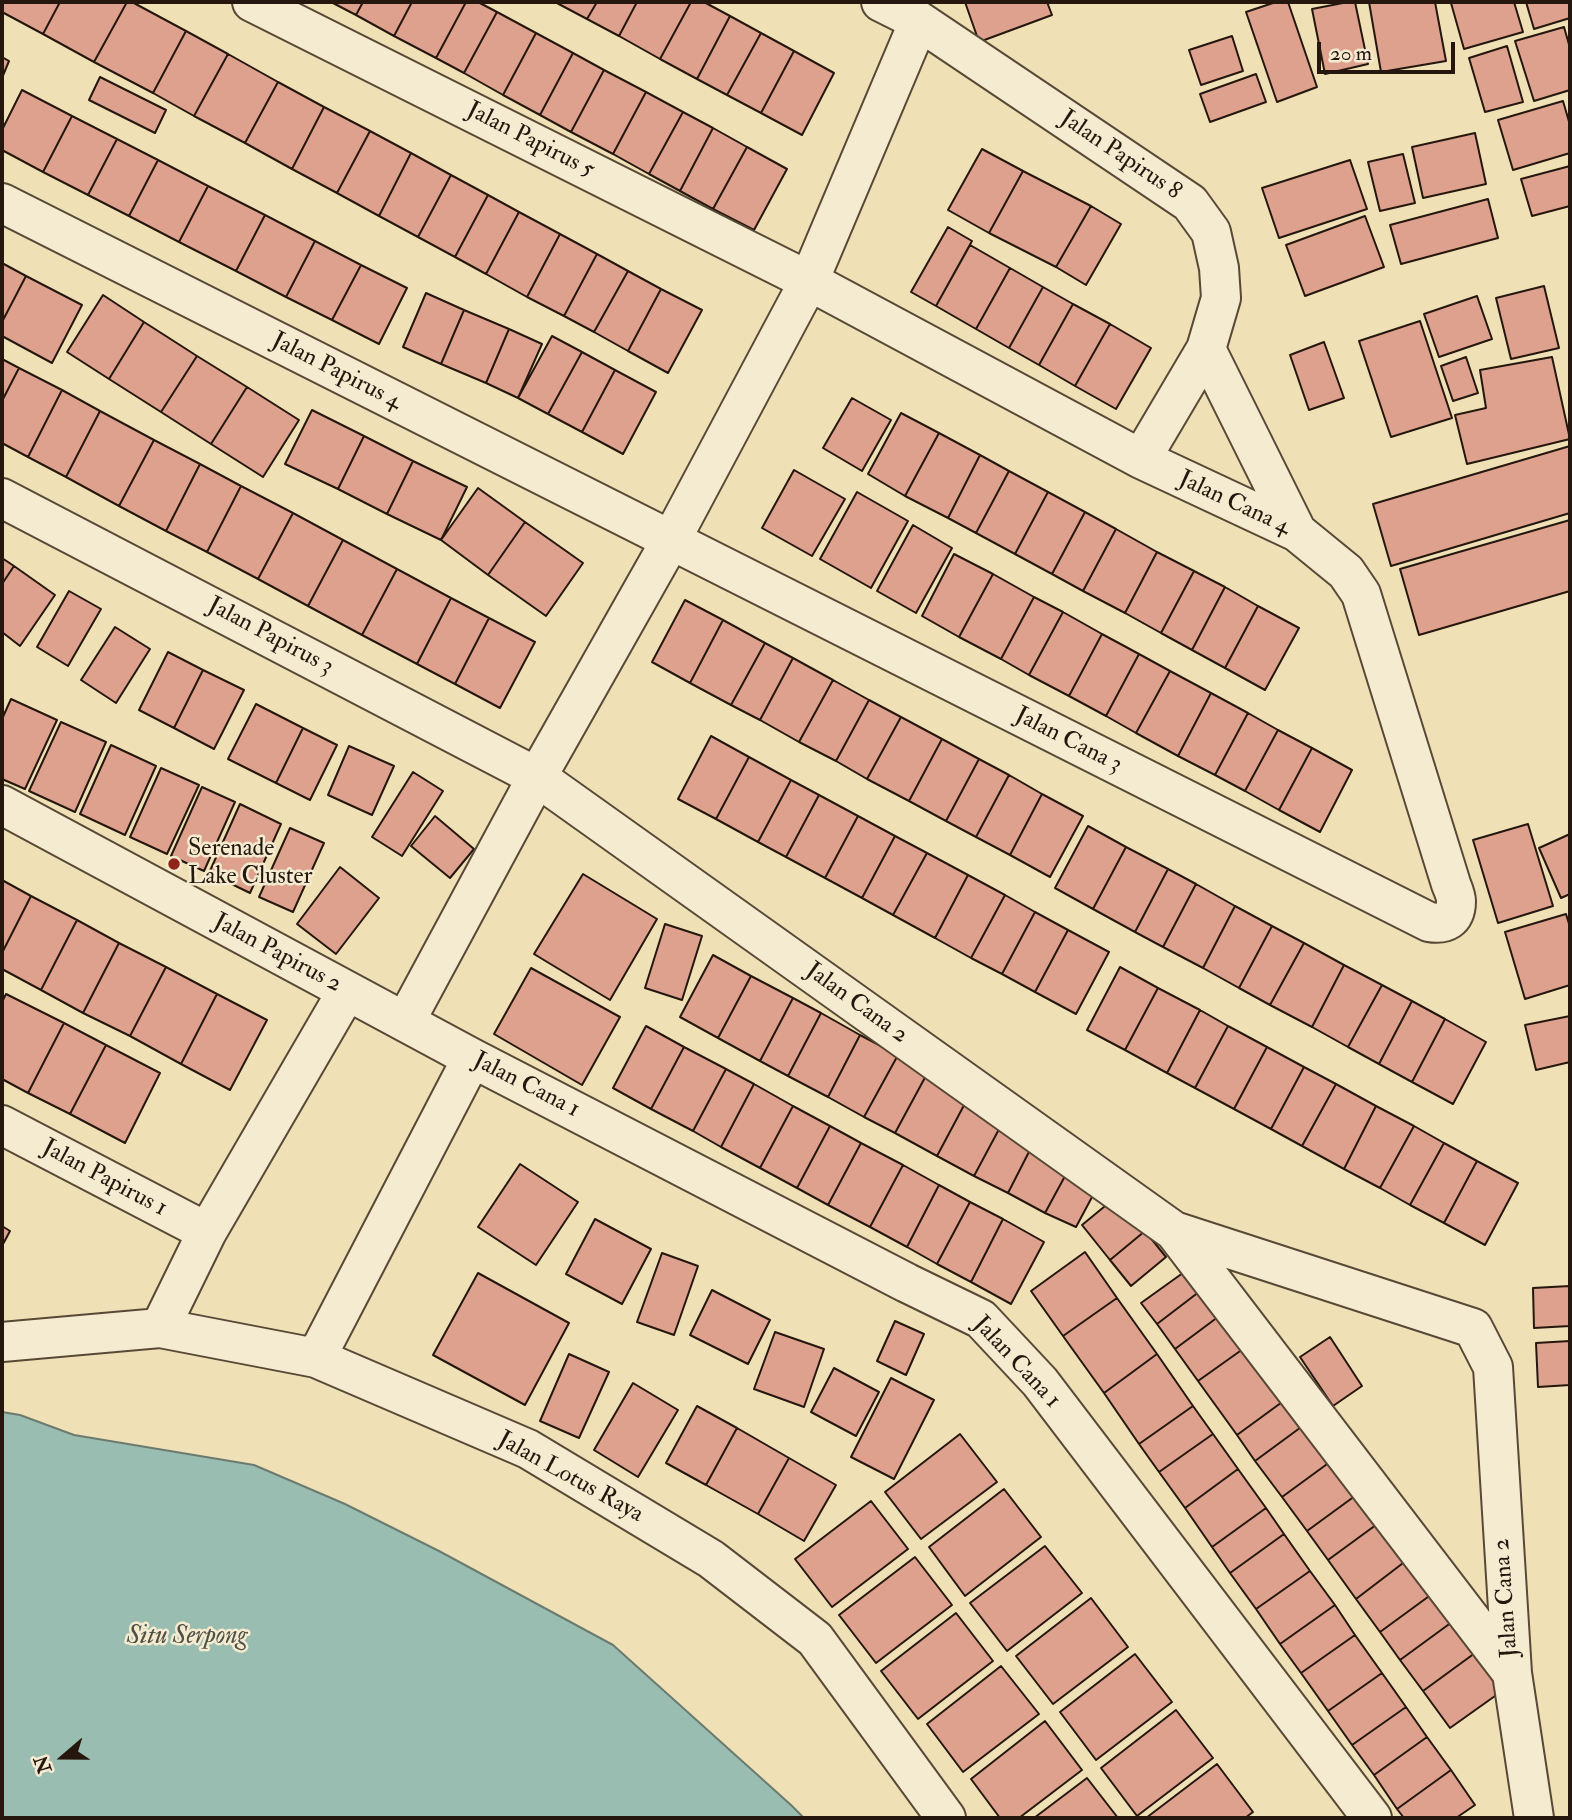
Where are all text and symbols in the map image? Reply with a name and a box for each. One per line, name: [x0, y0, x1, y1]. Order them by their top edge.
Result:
scale bar: [1320, 28, 1458, 72]
text: 20 m: [1330, 40, 1372, 67]
street label: Jalan Papirus 5: [461, 97, 599, 185]
street label: Jalan Papirus 8: [1054, 105, 1186, 207]
street label: Jalan Papirus 4: [266, 327, 406, 417]
street label: Jalan Cana 4: [1173, 466, 1295, 542]
street label: Jalan Papirus 3: [202, 592, 338, 682]
street label: Jalan Cana 3: [1010, 702, 1126, 780]
place label: Serenade Lake Cluster: [188, 836, 312, 892]
marker: Serenade Lake Cluster: [166, 856, 182, 872]
street label: Jalan Papirus 2: [208, 908, 346, 1000]
street label: Jalan Cana 2: [799, 957, 913, 1051]
street label: Jalan Cana 1: [468, 1047, 584, 1125]
street label: Jalan Papirus 1: [37, 1134, 171, 1224]
street label: Jalan Cana 1: [966, 1311, 1066, 1415]
street label: Jalan Lotus Raya: [492, 1426, 648, 1530]
street label: Jalan Cana 2: [1488, 1537, 1526, 1659]
water label: Situ Serpong: [127, 1621, 247, 1653]
north arrow: [28, 1722, 98, 1792]
text: N: [29, 1752, 57, 1776]

